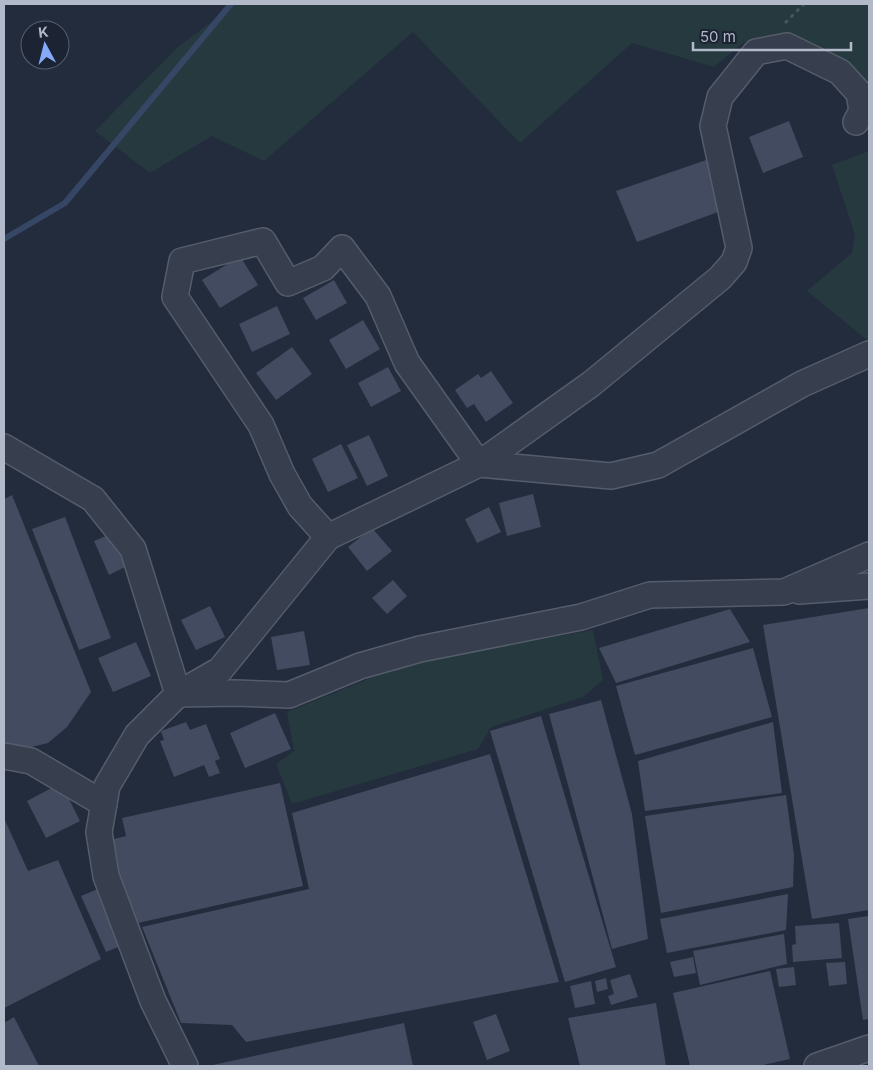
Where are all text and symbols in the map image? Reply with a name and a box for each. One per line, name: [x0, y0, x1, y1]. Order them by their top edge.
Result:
north arrow: [20, 20, 70, 70]
scale bar: [693, 20, 850, 52]
text: K: [37, 23, 49, 41]
text: 50 m: [700, 27, 736, 46]

